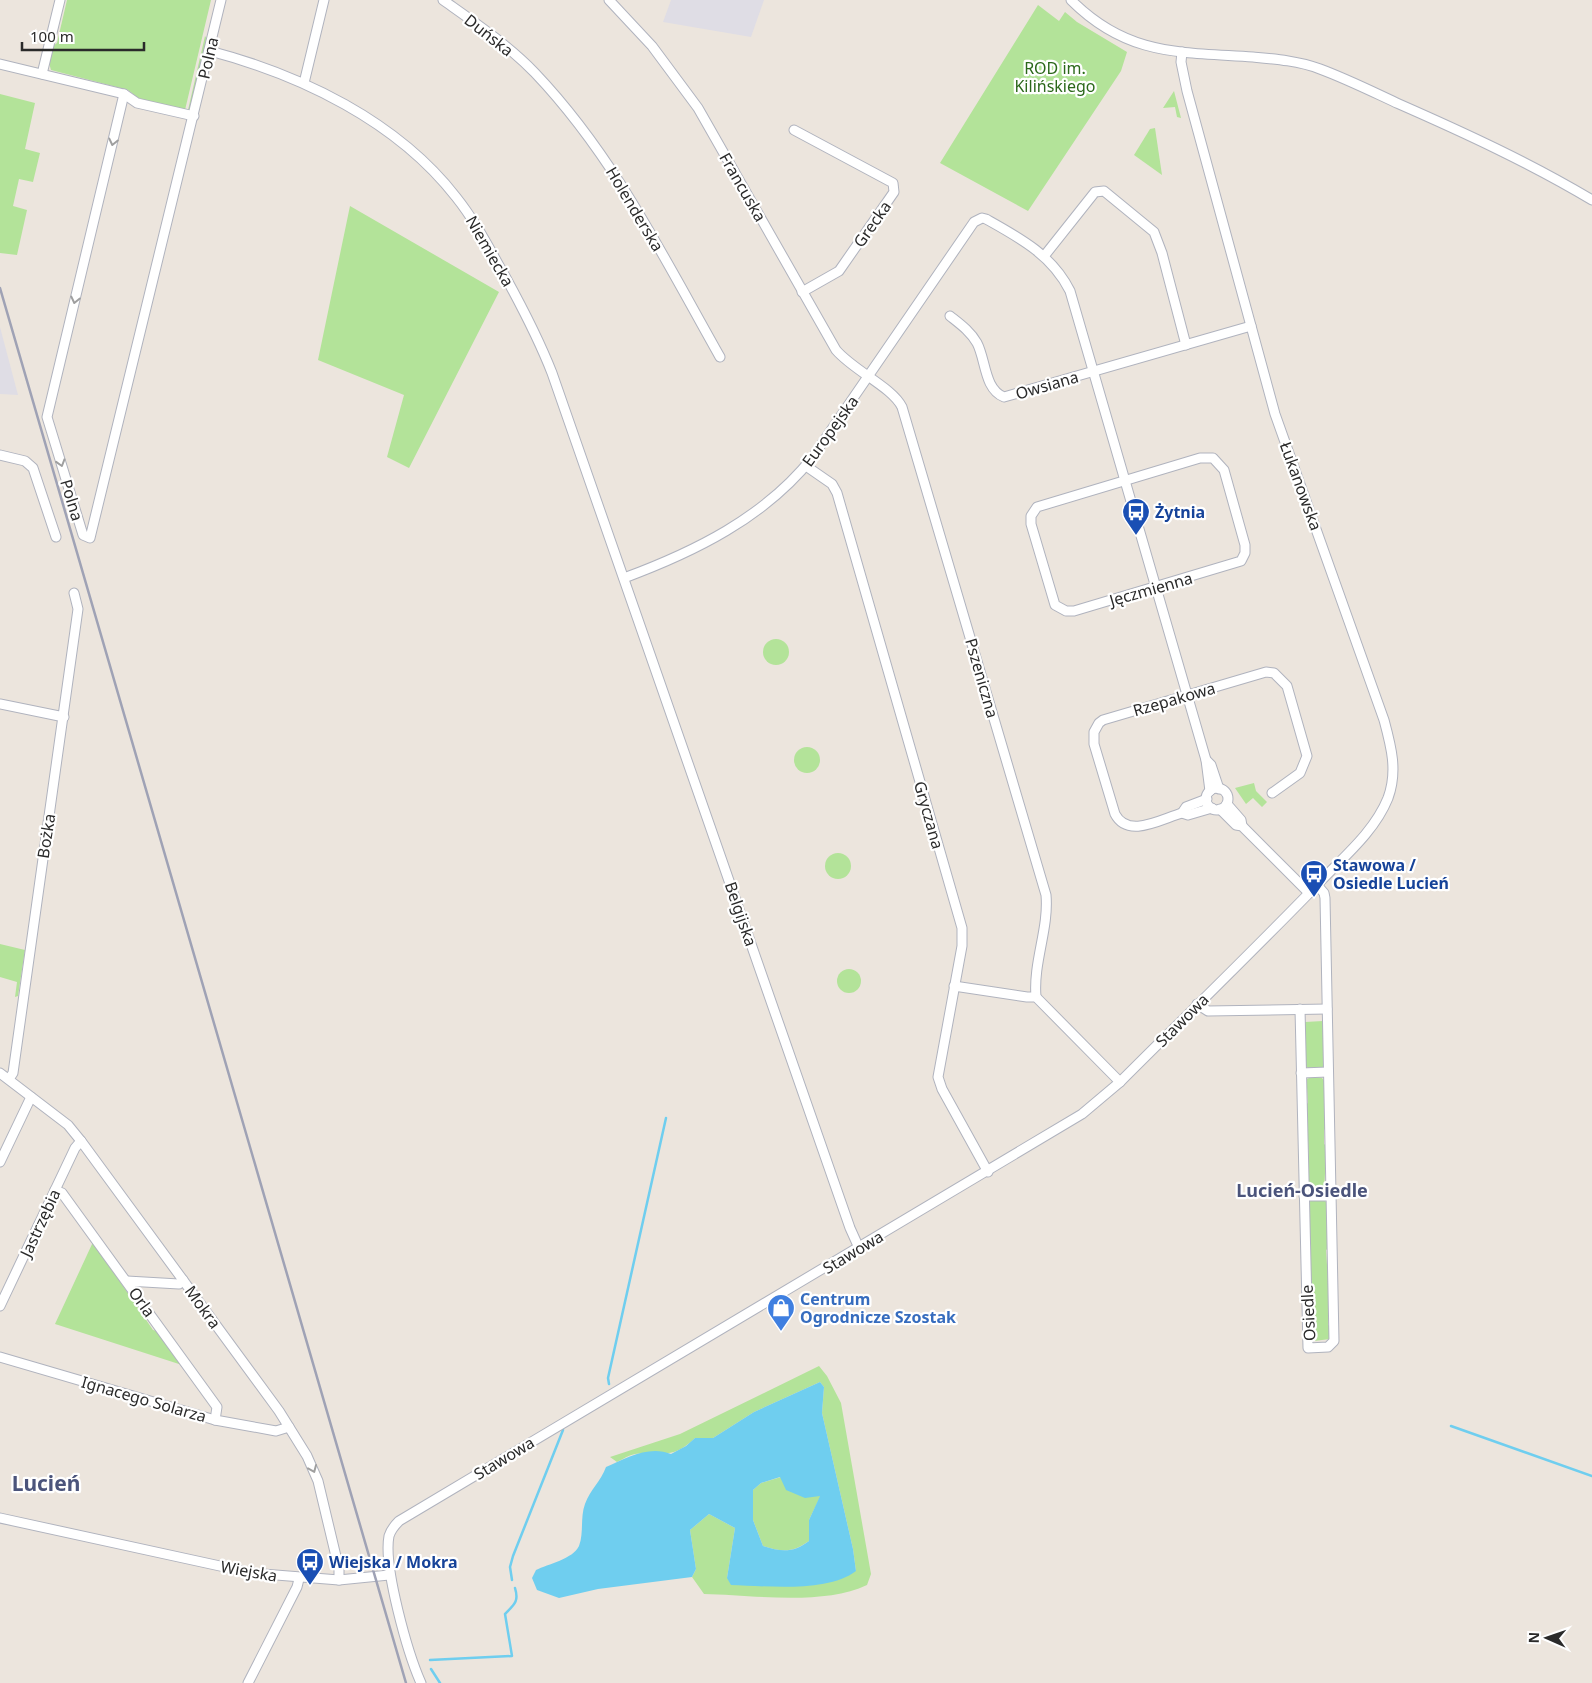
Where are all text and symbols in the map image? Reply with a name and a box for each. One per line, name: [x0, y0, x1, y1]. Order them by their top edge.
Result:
street label: Duńska: [460, 9, 518, 61]
scale bar: [22, 20, 145, 52]
text: 100 m: [30, 26, 74, 46]
street label: Polna: [193, 35, 223, 81]
park label: ROD im. Kilińskiego: [1014, 57, 1096, 97]
one-way arrow: [108, 137, 119, 146]
street label: Francuska: [714, 148, 772, 226]
street label: Holenderska: [601, 163, 669, 255]
street label: Grecka: [848, 196, 896, 252]
street label: Niemiecka: [461, 211, 519, 291]
one-way arrow: [70, 295, 81, 304]
street label: Owsiana: [1013, 366, 1081, 404]
street label: Europejska: [797, 391, 863, 471]
street label: Łukanowska: [1275, 439, 1327, 533]
one-way arrow: [56, 459, 66, 467]
street label: Polna: [55, 477, 89, 523]
bus stop icon: Żytnia: [1121, 497, 1151, 536]
place label: Żytnia: [1155, 501, 1205, 523]
street label: Jęczmienna: [1105, 567, 1195, 612]
street label: Pszeniczna: [960, 636, 1004, 720]
street label: Rzepakowa: [1130, 677, 1218, 721]
street label: Gryczana: [909, 779, 949, 851]
street label: Bożka: [32, 812, 60, 860]
place label: Stawowa / Osiedle Lucień: [1333, 854, 1449, 894]
bus stop icon: Stawowa / Osiedle Lucień: [1299, 859, 1329, 898]
street label: Belgijska: [720, 879, 762, 949]
street label: Stawowa: [1151, 989, 1213, 1051]
district label: Lucień-Osiedle: [1236, 1178, 1368, 1202]
street label: Jastrzębia: [14, 1185, 65, 1262]
street label: Stawowa: [819, 1225, 887, 1279]
street label: Mokra: [180, 1281, 226, 1333]
street label: Orla: [124, 1283, 160, 1321]
street label: Osiedle: [1296, 1284, 1320, 1342]
place label: Centrum Ogrodnicze Szostak: [800, 1288, 956, 1328]
shop icon: Centrum Ogrodnicze Szostak: [766, 1293, 796, 1332]
street label: Ignacego Solarza: [79, 1371, 209, 1427]
street label: Stawowa: [470, 1431, 538, 1485]
one-way arrow: [307, 1464, 317, 1473]
district label: Lucień: [12, 1469, 80, 1497]
bus stop icon: Wiejska / Mokra: [295, 1547, 325, 1586]
place label: Wiejska / Mokra: [329, 1551, 458, 1573]
street label: Wiejska: [219, 1555, 279, 1587]
north arrow: [1522, 1613, 1572, 1663]
text: N: [1524, 1632, 1543, 1644]

